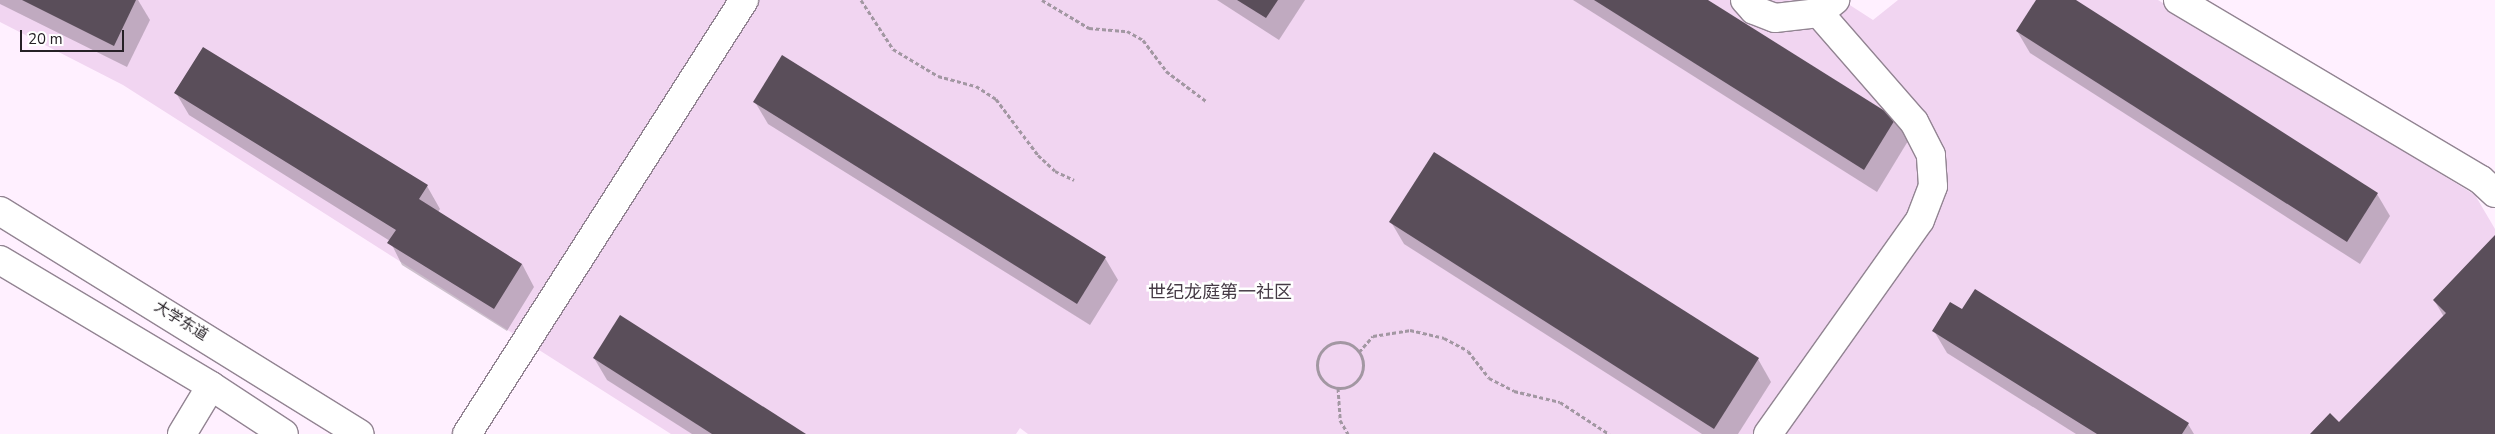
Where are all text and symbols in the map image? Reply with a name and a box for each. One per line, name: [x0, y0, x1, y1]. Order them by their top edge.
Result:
scale bar: [22, 20, 126, 52]
text: 20 m: [28, 29, 63, 49]
district label: 世纪龙庭第一社区: [1148, 281, 1292, 303]
street label: 大学东道: [151, 297, 211, 345]

